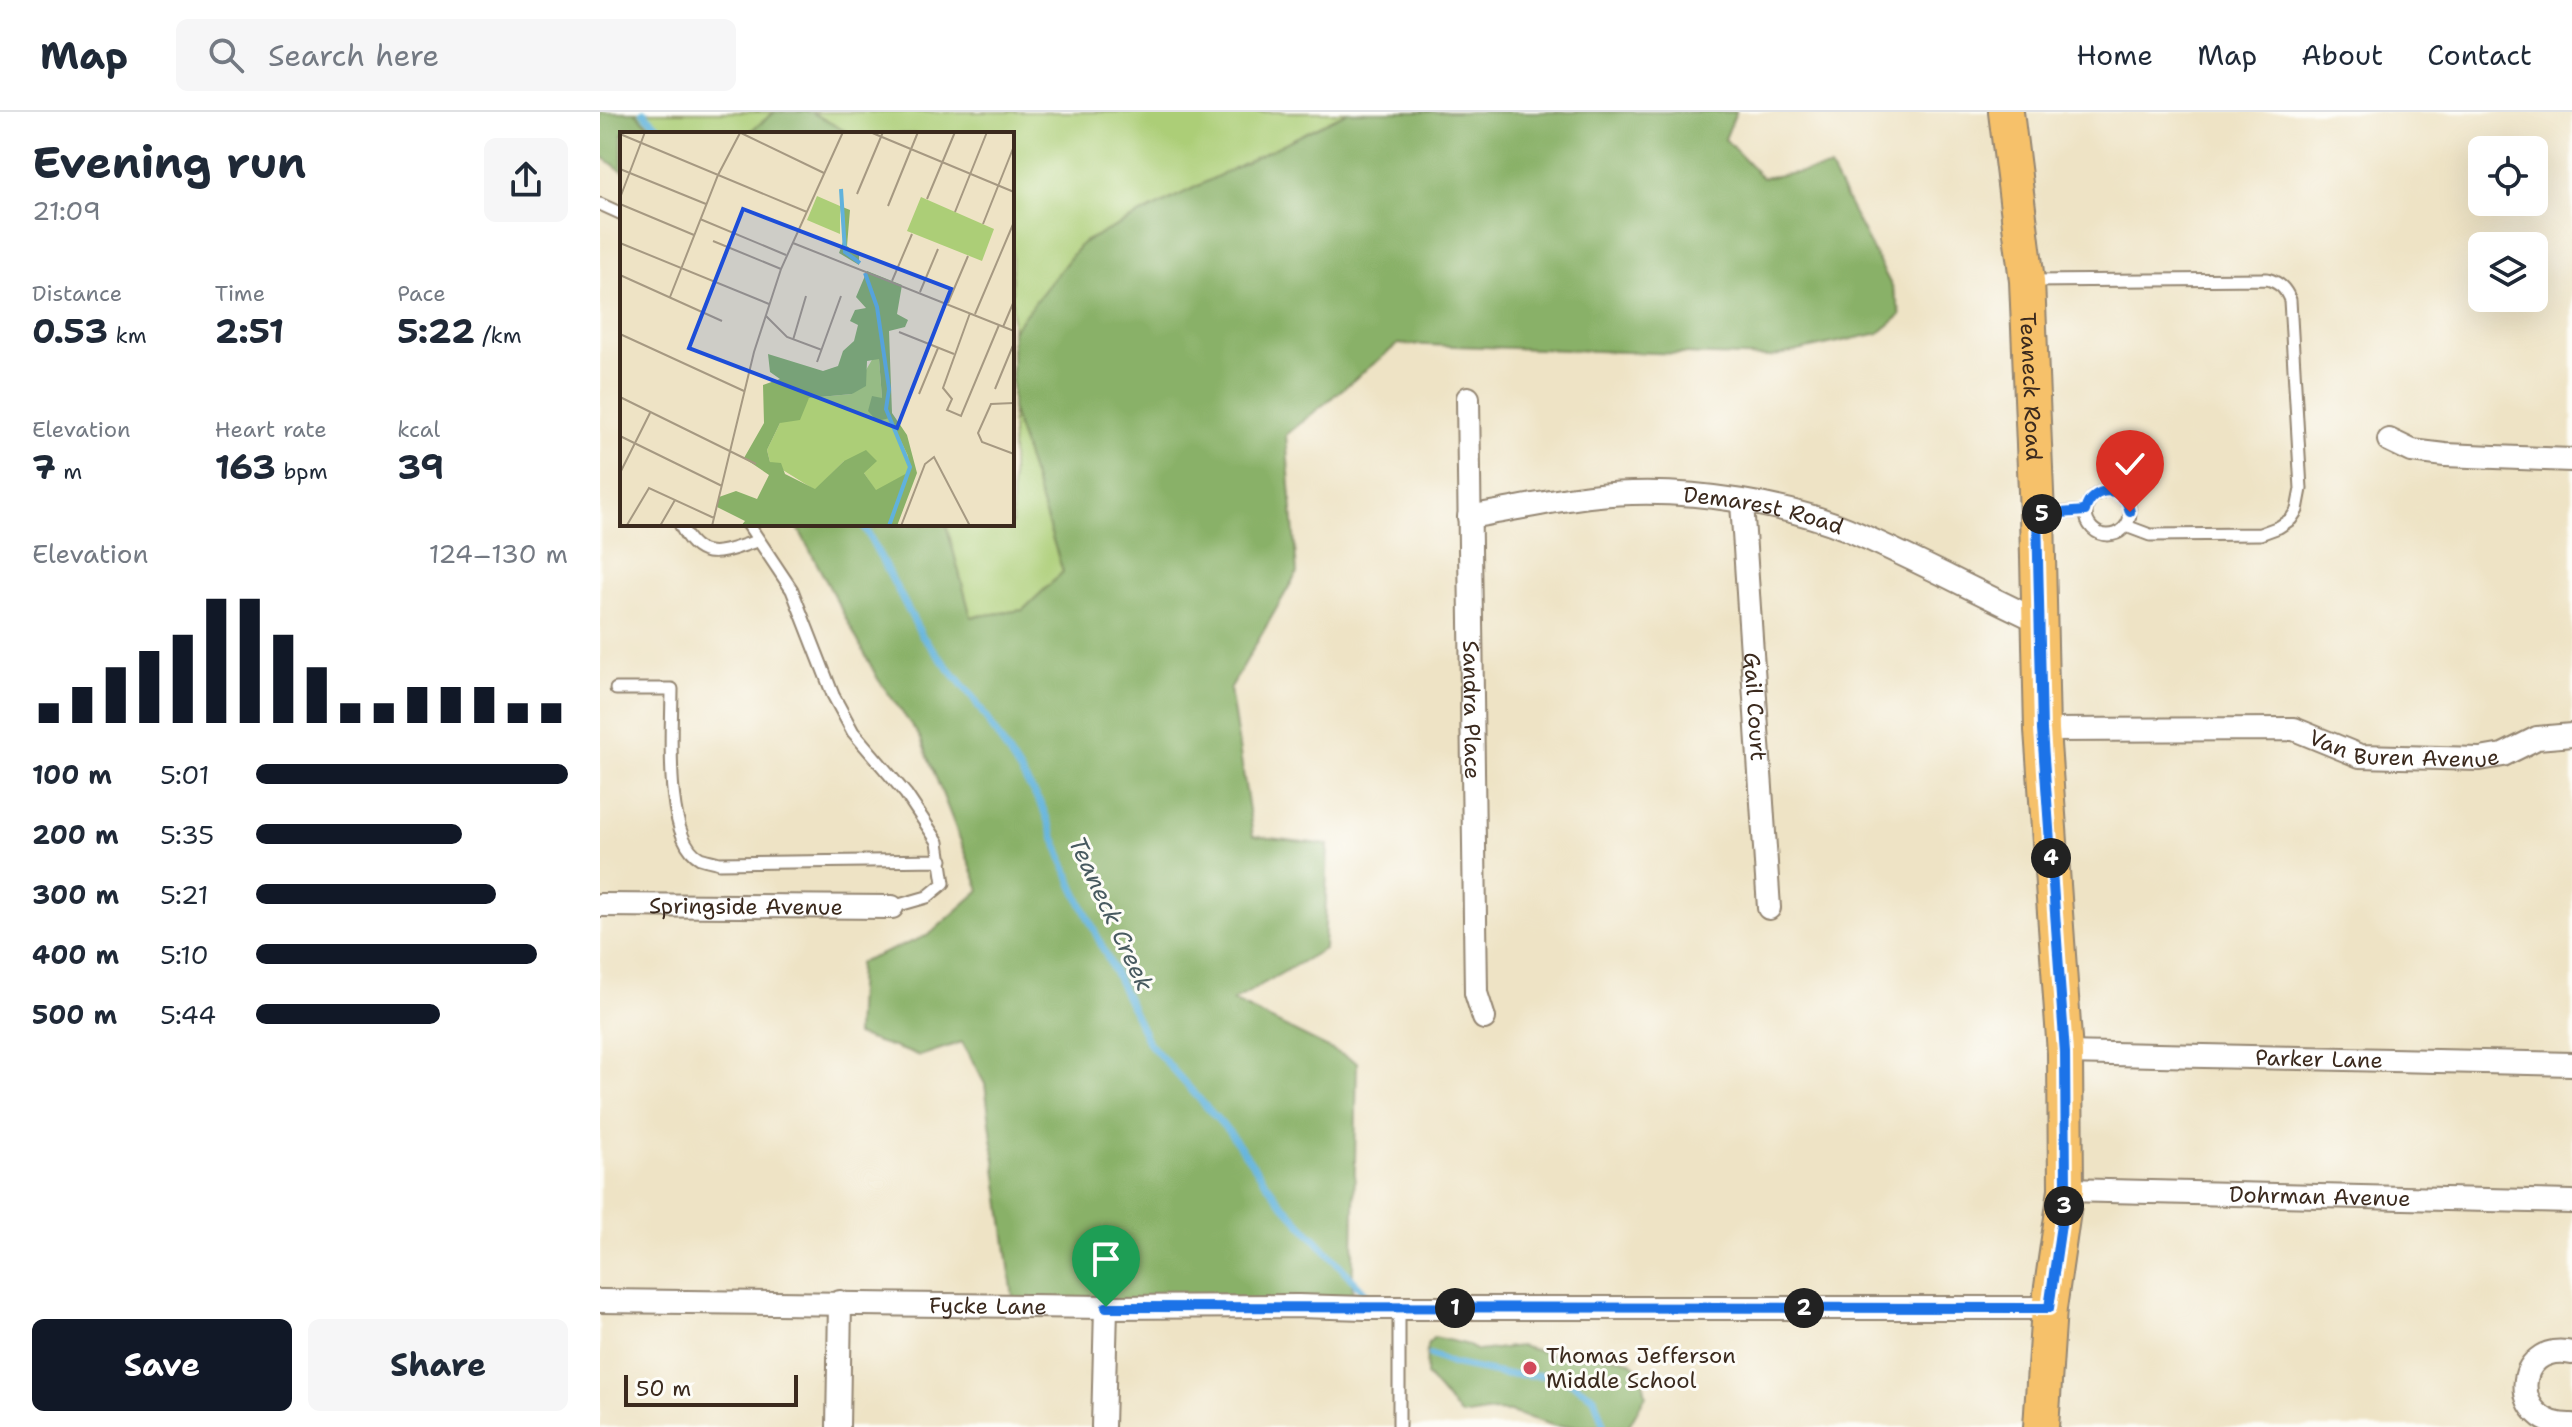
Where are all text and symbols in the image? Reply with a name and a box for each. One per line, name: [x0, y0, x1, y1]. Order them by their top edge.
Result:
search box: [176, 19, 736, 91]
text: Map: [40, 30, 128, 81]
icon: search: [204, 33, 248, 77]
text: Search here: [268, 35, 439, 76]
text: Home: [2076, 36, 2153, 74]
text: Map: [2197, 36, 2257, 74]
text: About: [2301, 36, 2383, 74]
text: Contact: [2427, 36, 2532, 74]
inset map: [620, 132, 1014, 526]
text: Evening run: [32, 133, 306, 192]
map controls: [2468, 136, 2548, 312]
button: locate: [2468, 136, 2548, 216]
button: share: [484, 138, 568, 222]
text: 21:09: [32, 193, 101, 228]
button: layers: [2468, 232, 2548, 312]
text: Distance: [32, 279, 122, 308]
text: Time: [215, 279, 265, 308]
text: Pace: [397, 279, 446, 308]
text: 0.53: [32, 308, 108, 354]
text: 2:51: [215, 308, 284, 354]
text: 5:22: [397, 308, 475, 354]
street label: Teaneck Road: [2013, 312, 2049, 462]
text: km: [108, 321, 147, 350]
text: /km: [475, 321, 522, 350]
text: Elevation: [32, 415, 130, 444]
text: Heart rate: [215, 415, 327, 444]
text: kcal: [397, 415, 440, 444]
pin: [2096, 430, 2164, 512]
icon: check: [2108, 442, 2152, 486]
text: 7: [32, 444, 56, 490]
text: 163: [215, 444, 276, 490]
text: 39: [397, 444, 444, 490]
text: m: [56, 457, 82, 486]
text: bpm: [276, 457, 328, 486]
street label: Demarest Road: [1682, 480, 1848, 541]
pin: 5: [2022, 494, 2062, 534]
text: 5: [2035, 499, 2049, 528]
text: Elevation: [32, 536, 148, 571]
text: 124–130 m: [429, 536, 568, 571]
street label: Sandra Place: [1456, 640, 1487, 780]
street label: Gail Court: [1737, 651, 1773, 762]
street label: Van Buren Avenue: [2304, 723, 2501, 775]
text: 100 m: [32, 757, 112, 792]
text: 5:01: [160, 757, 209, 792]
text: 200 m: [32, 817, 119, 852]
text: 5:35: [160, 817, 214, 852]
water label: Teaneck Creek: [1061, 831, 1161, 997]
pin: 4: [2031, 838, 2071, 878]
text: 4: [2043, 843, 2059, 872]
text: 300 m: [32, 877, 119, 912]
text: 5:21: [160, 877, 209, 912]
street label: Springside Avenue: [649, 891, 843, 922]
text: 400 m: [32, 937, 119, 972]
text: 5:10: [160, 937, 209, 972]
text: 500 m: [32, 997, 117, 1032]
text: 5:44: [160, 997, 216, 1032]
street label: Parker Lane: [2255, 1043, 2383, 1075]
street label: Dohrman Avenue: [2229, 1180, 2411, 1213]
pin: 3: [2044, 1186, 2084, 1226]
text: 3: [2056, 1191, 2072, 1220]
pin: [1072, 1225, 1140, 1307]
icon: arrive: [1084, 1237, 1128, 1281]
pin: 1: [1435, 1288, 1475, 1328]
pin: 2: [1784, 1288, 1824, 1328]
street label: Fycke Lane: [929, 1291, 1047, 1321]
text: 1: [1450, 1293, 1460, 1322]
text: 2: [1796, 1293, 1812, 1322]
button: Save: [32, 1319, 292, 1411]
button: Share: [308, 1319, 568, 1411]
place label: Thomas Jefferson Middle School: [1546, 1341, 1736, 1395]
marker: Thomas Jefferson Middle School: [1521, 1359, 1539, 1377]
scale bar: [624, 1371, 798, 1407]
text: 50 m: [636, 1374, 691, 1403]

